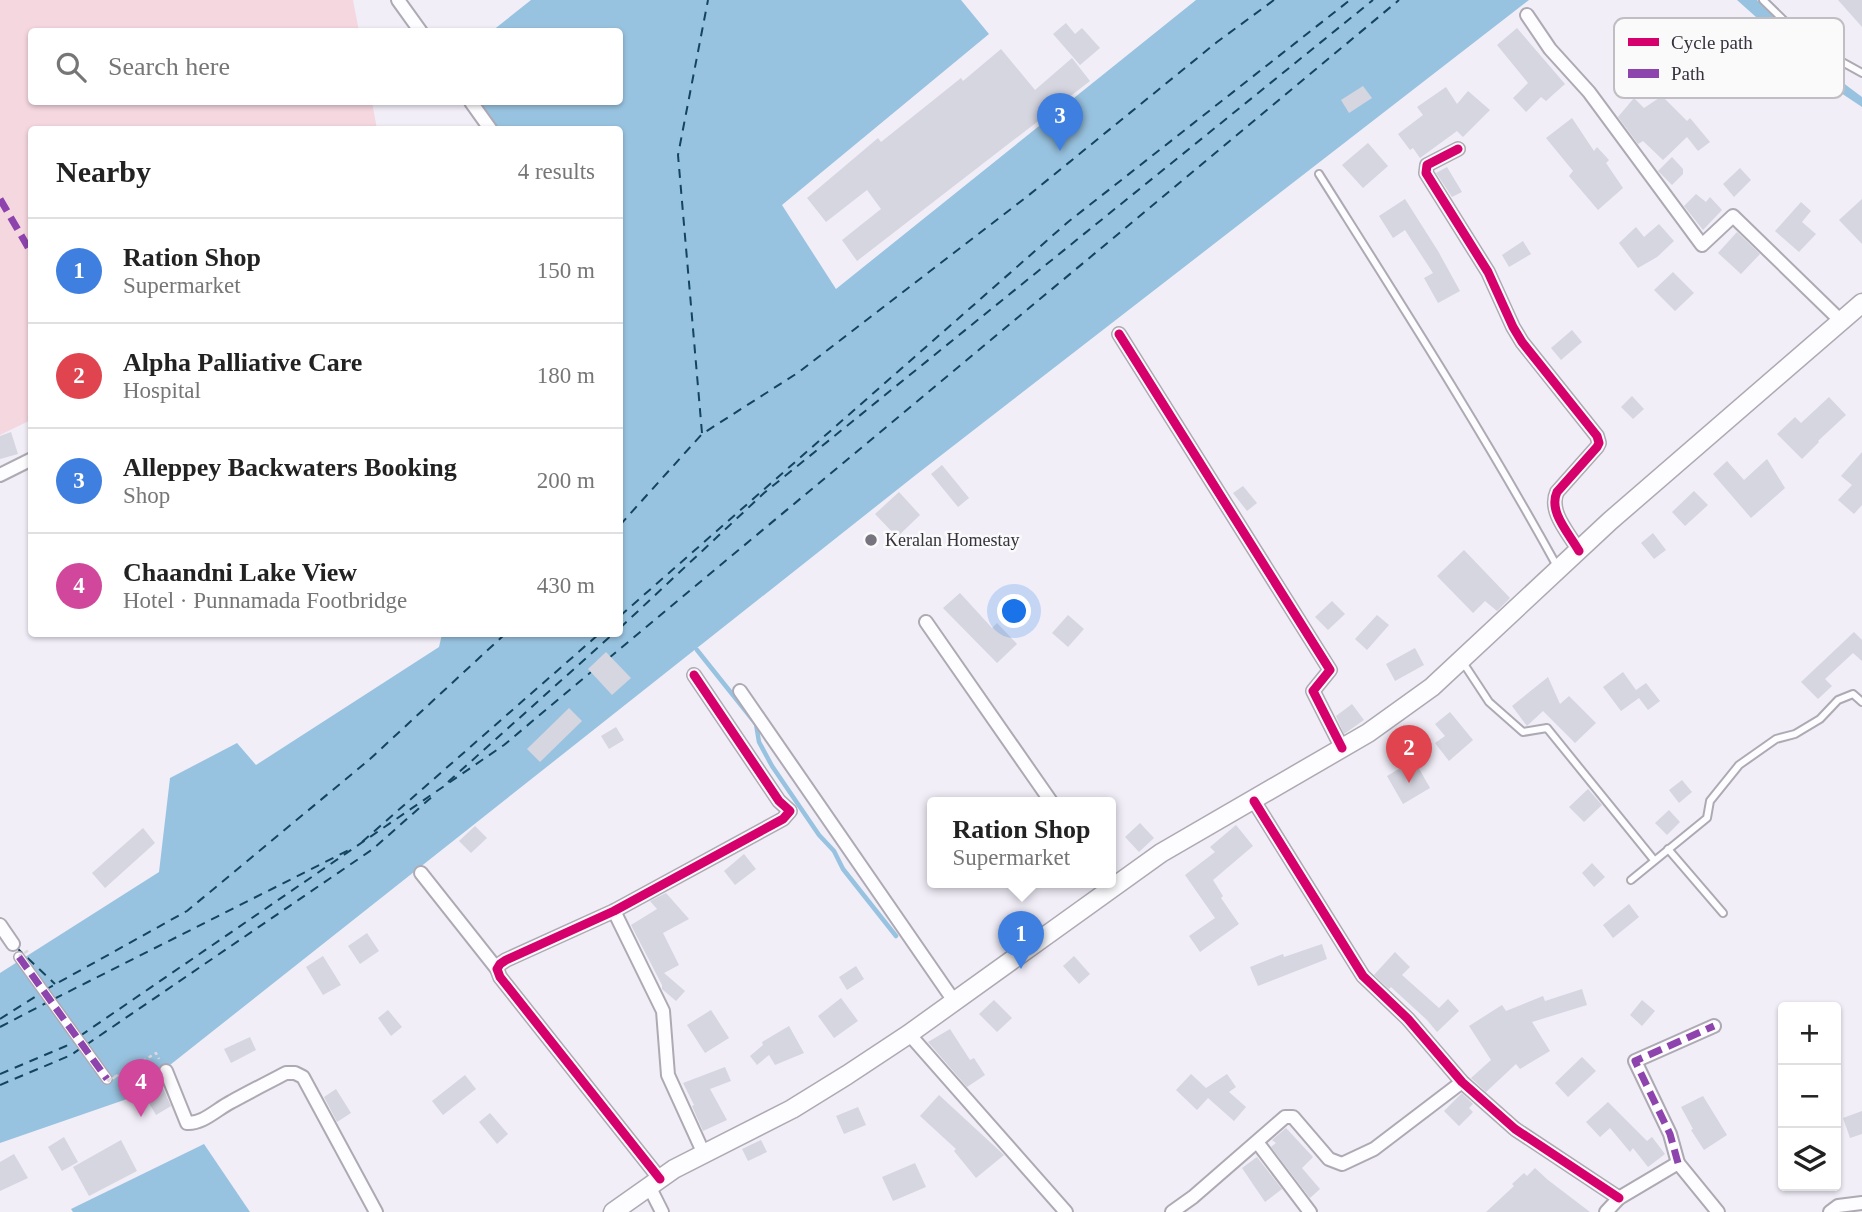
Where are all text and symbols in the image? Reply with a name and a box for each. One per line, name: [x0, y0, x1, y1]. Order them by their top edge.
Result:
legend: [1614, 18, 1844, 98]
search box: [28, 28, 623, 105]
text: Cycle path: [1671, 32, 1753, 53]
icon: search: [52, 48, 90, 86]
text: Search here: [108, 52, 230, 81]
text: Path: [1671, 63, 1705, 84]
pin: 3: [1037, 93, 1083, 151]
text: Nearby: [56, 155, 151, 188]
text: 4 results: [518, 159, 595, 184]
text: Ration Shop: [123, 243, 261, 272]
text: 1: [73, 258, 85, 283]
text: 150 m: [537, 258, 595, 283]
text: Supermarket: [123, 273, 241, 298]
text: Alpha Palliative Care: [123, 348, 362, 377]
text: 2: [73, 363, 85, 388]
text: 180 m: [537, 363, 595, 388]
text: Hospital: [123, 378, 201, 403]
text: Alleppey Backwaters Booking: [123, 453, 457, 482]
text: 3: [73, 468, 85, 493]
text: 200 m: [537, 468, 595, 493]
text: Shop: [123, 483, 170, 508]
place label: Keralan Homestay: [885, 530, 1019, 550]
marker: Keralan Homestay: [863, 532, 879, 548]
text: Chaandni Lake View: [123, 558, 357, 587]
text: 4: [73, 573, 85, 598]
text: 430 m: [537, 573, 595, 598]
text: Hotel · Punnamada Footbridge: [123, 588, 407, 613]
your location: [997, 594, 1031, 628]
pin: 2: [1386, 725, 1432, 783]
popup: [927, 797, 1116, 888]
text: Ration Shop: [953, 815, 1091, 844]
text: Supermarket: [953, 845, 1070, 870]
pin: 1: [998, 911, 1044, 969]
map controls: [1778, 1002, 1841, 1191]
button: +: [1778, 1002, 1841, 1065]
pin: 4: [118, 1059, 164, 1117]
button: −: [1778, 1065, 1841, 1128]
button: layers: [1778, 1128, 1841, 1191]

